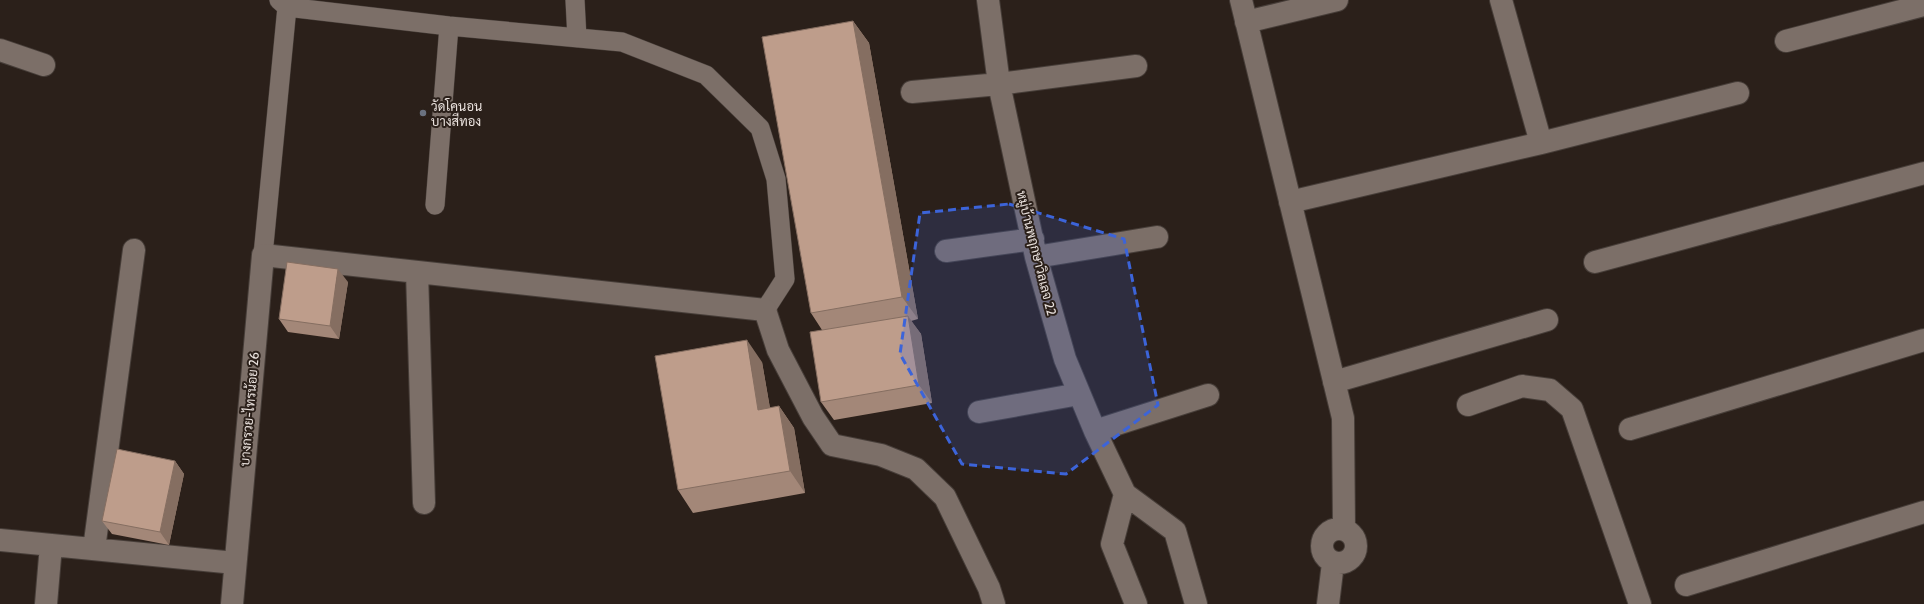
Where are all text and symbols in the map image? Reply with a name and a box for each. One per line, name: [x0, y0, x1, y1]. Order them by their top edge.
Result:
place label: วัดโคนอน บางสีทอง: [431, 98, 482, 129]
marker: วัดโคนอน บางสีทอง: [418, 108, 428, 118]
street label: หมู่บ้านพฤกษาวิลเลจ 22: [1012, 189, 1061, 318]
street label: บางกรวย-ไทรน้อย 26: [235, 351, 262, 467]

